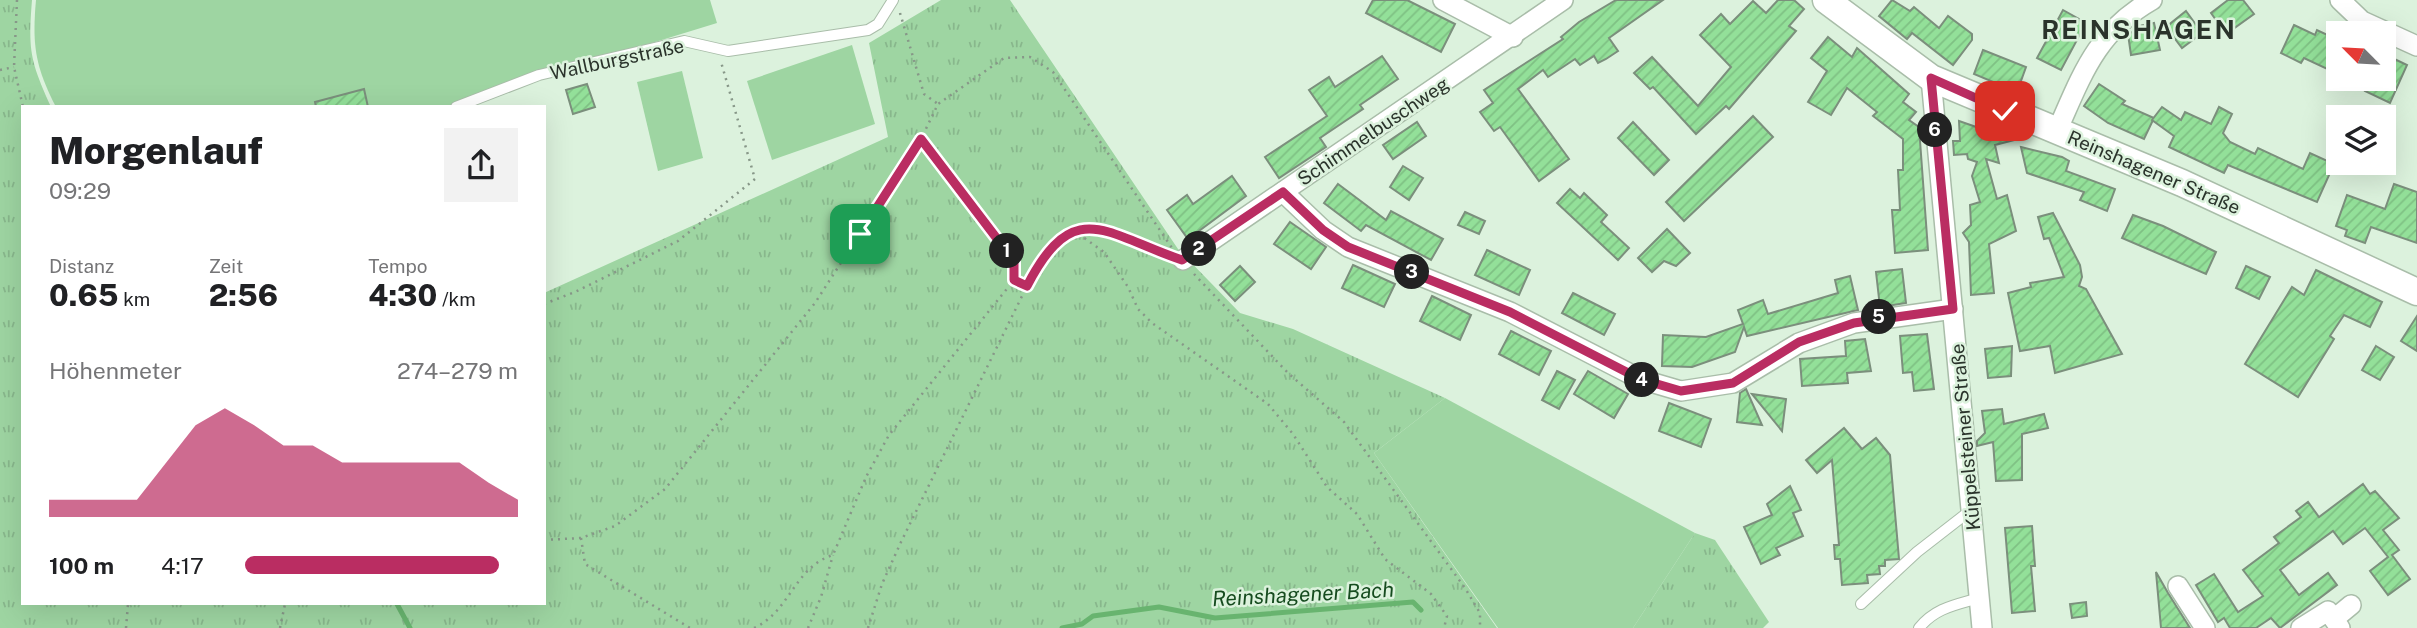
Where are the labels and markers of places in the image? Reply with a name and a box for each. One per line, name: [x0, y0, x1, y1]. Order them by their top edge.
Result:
pin: [1975, 81, 2035, 141]
pin: 6: [1918, 113, 1952, 148]
pin: [830, 204, 890, 264]
pin: 2: [1182, 232, 1216, 266]
pin: 1: [990, 233, 1024, 268]
pin: 3: [1394, 254, 1430, 290]
pin: 5: [1862, 300, 1896, 334]
pin: 4: [1624, 362, 1660, 398]

